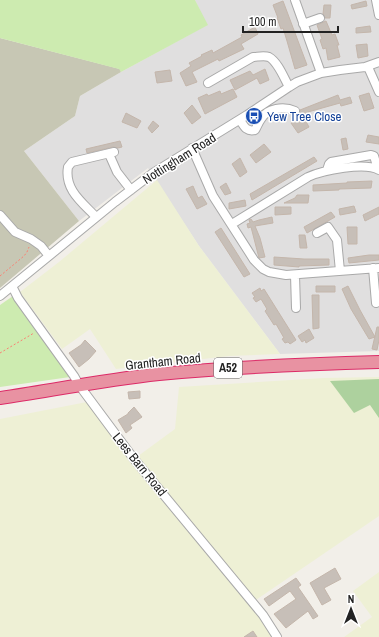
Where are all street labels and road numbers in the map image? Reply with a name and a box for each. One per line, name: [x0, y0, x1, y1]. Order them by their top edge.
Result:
street label: Nottingham Road: [139, 129, 219, 188]
street label: Grantham Road: [124, 349, 202, 374]
road number: A52: [214, 358, 242, 378]
street label: Lees Barn Road: [109, 429, 171, 500]

